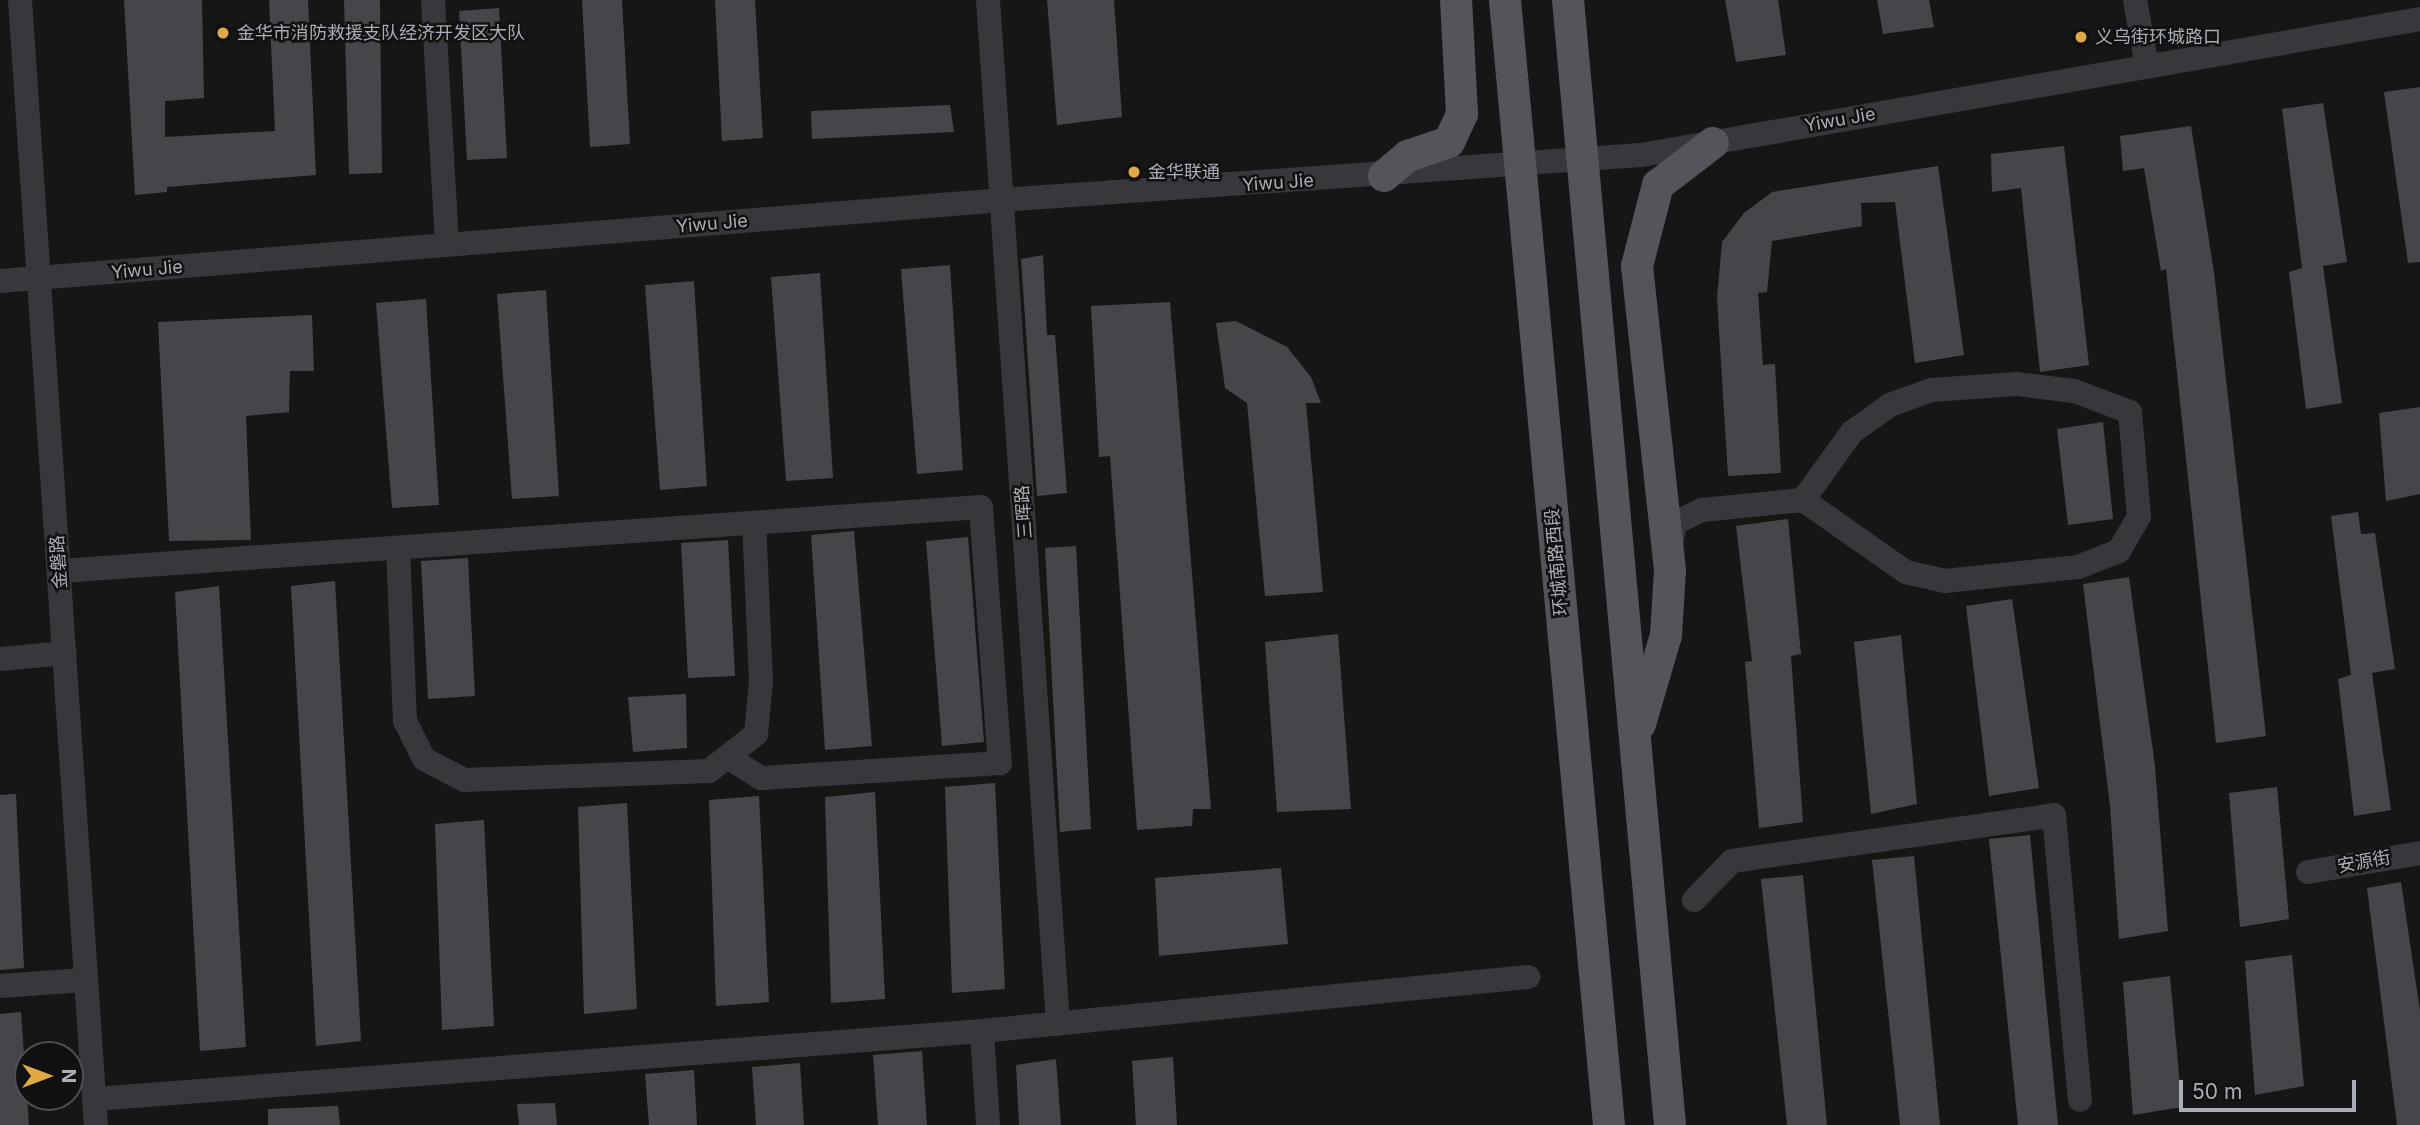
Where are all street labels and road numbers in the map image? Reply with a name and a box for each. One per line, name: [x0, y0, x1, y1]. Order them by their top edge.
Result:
street label: Yiwu Jie: [1803, 103, 1877, 137]
street label: Yiwu Jie: [1242, 170, 1314, 196]
street label: Yiwu Jie: [675, 210, 749, 238]
street label: Yiwu Jie: [110, 256, 184, 284]
street label: 三晖路: [1011, 484, 1037, 540]
street label: 环城南路西段: [1542, 507, 1572, 617]
street label: 金磐路: [46, 534, 72, 590]
street label: 安源街: [2336, 847, 2392, 877]

